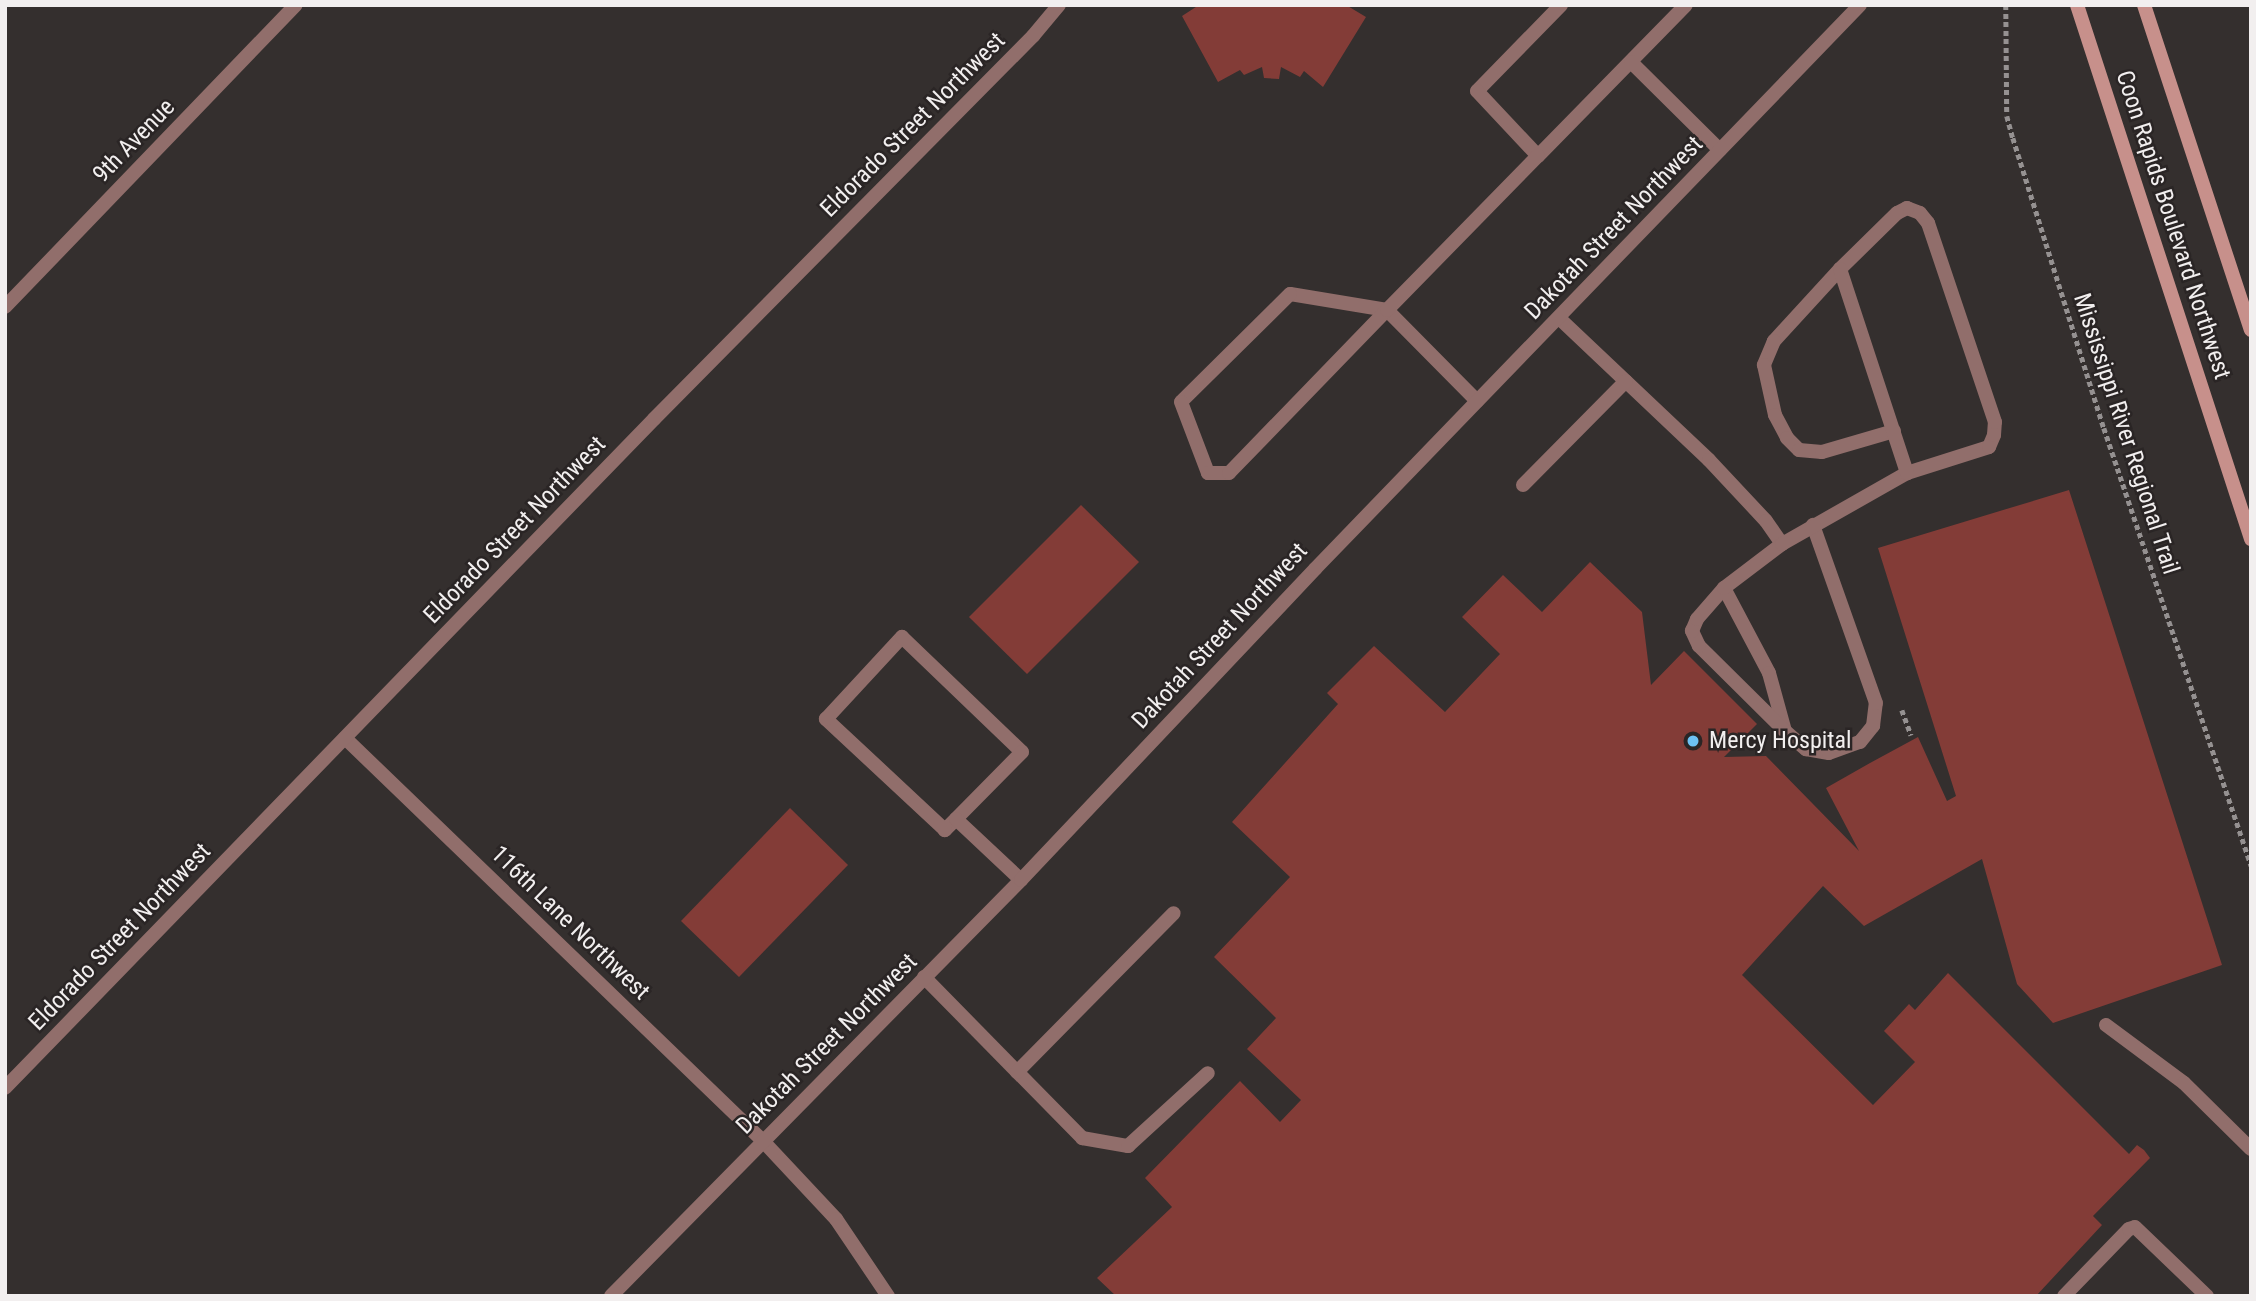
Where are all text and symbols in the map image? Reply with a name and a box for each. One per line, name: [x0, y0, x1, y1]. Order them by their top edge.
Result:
street label: Eldorado Street Northwest: [815, 27, 1011, 223]
street label: Coon Rapids Boulevard Northwest: [2109, 67, 2237, 383]
street label: 9th Avenue: [87, 93, 181, 189]
street label: Dakotah Street Northwest: [1519, 130, 1709, 326]
street label: Mississippi River Regional Trail: [2067, 290, 2185, 578]
street label: Eldorado Street Northwest: [418, 430, 612, 630]
street label: Dakotah Street Northwest: [1126, 537, 1314, 735]
place label: Mercy Hospital: [1709, 727, 1851, 755]
marker: Mercy Hospital: [1683, 731, 1703, 751]
street label: Eldorado Street Northwest: [23, 837, 217, 1037]
street label: 116th Lane Northwest: [485, 840, 655, 1006]
street label: Dakotah Street Northwest: [731, 948, 923, 1140]

